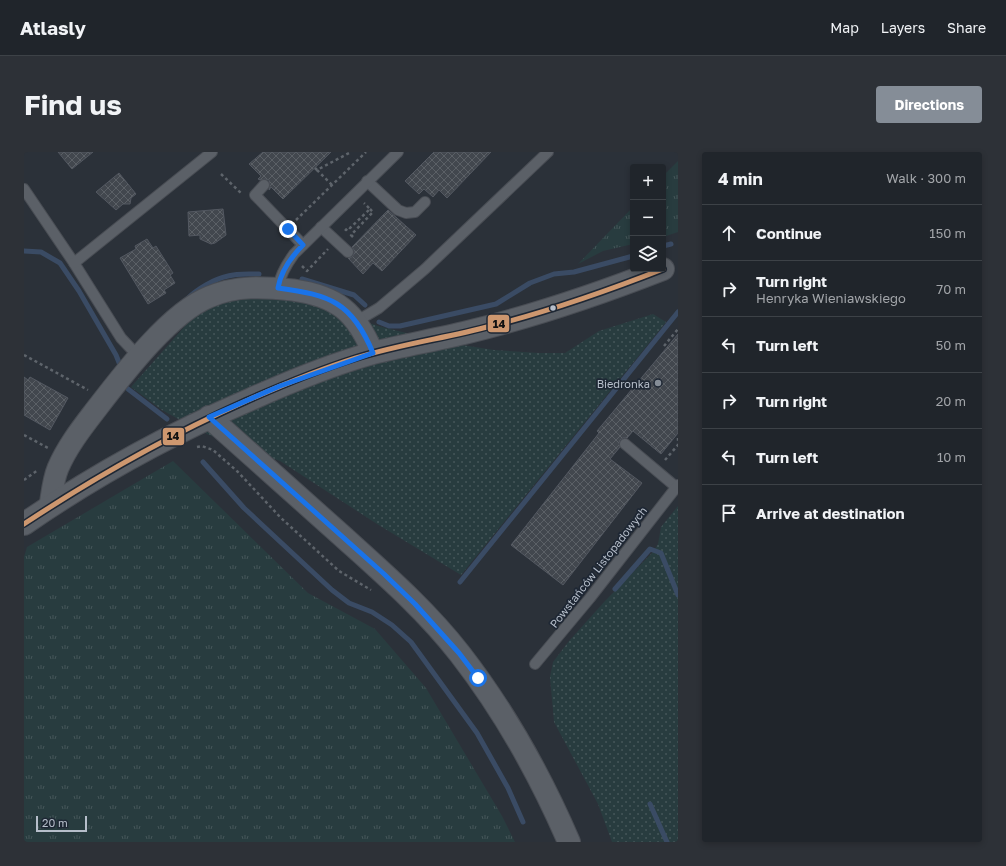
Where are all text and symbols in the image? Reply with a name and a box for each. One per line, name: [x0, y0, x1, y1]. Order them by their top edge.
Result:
text: Atlasly: [20, 16, 86, 39]
text: Map: [830, 19, 859, 36]
text: Layers: [881, 19, 925, 36]
text: Share: [947, 19, 986, 36]
button: Directions: [876, 86, 982, 123]
text: Find us: [24, 88, 122, 121]
map controls: [630, 164, 666, 272]
button: +: [630, 164, 666, 200]
text: 4 min: [718, 168, 763, 189]
text: Walk · 300 m: [886, 170, 966, 186]
button: −: [630, 200, 666, 236]
route end: [279, 220, 297, 238]
icon: ahead: [718, 222, 740, 244]
text: Continue: [756, 224, 822, 242]
text: 150 m: [929, 225, 966, 241]
button: layers: [630, 236, 666, 272]
text: Turn right: [756, 272, 827, 290]
icon: right: [718, 278, 740, 300]
text: 70 m: [936, 281, 966, 297]
text: Henryka Wieniawskiego: [756, 290, 906, 306]
unlabelled marker: [548, 303, 558, 313]
line badge: 14: [487, 314, 510, 333]
text: 14: [493, 317, 505, 330]
icon: left: [718, 334, 740, 356]
text: Turn left: [756, 336, 818, 354]
text: 50 m: [936, 337, 966, 353]
place label: Biedronka: [597, 377, 650, 390]
marker: Biedronka: [653, 378, 663, 388]
icon: right: [718, 390, 740, 412]
text: Turn right: [756, 392, 827, 410]
text: 20 m: [936, 393, 966, 409]
line badge: 14: [162, 427, 185, 446]
text: 14: [167, 429, 179, 442]
icon: left: [718, 446, 740, 468]
text: Turn left: [756, 448, 818, 466]
text: 10 m: [937, 449, 966, 465]
icon: arrive: [718, 502, 740, 524]
street label: Powstańców Listopadowych: [547, 504, 649, 630]
text: Arrive at destination: [756, 504, 905, 522]
route start: [469, 669, 487, 687]
scale bar: [36, 814, 87, 833]
text: 20 m: [42, 816, 68, 829]

